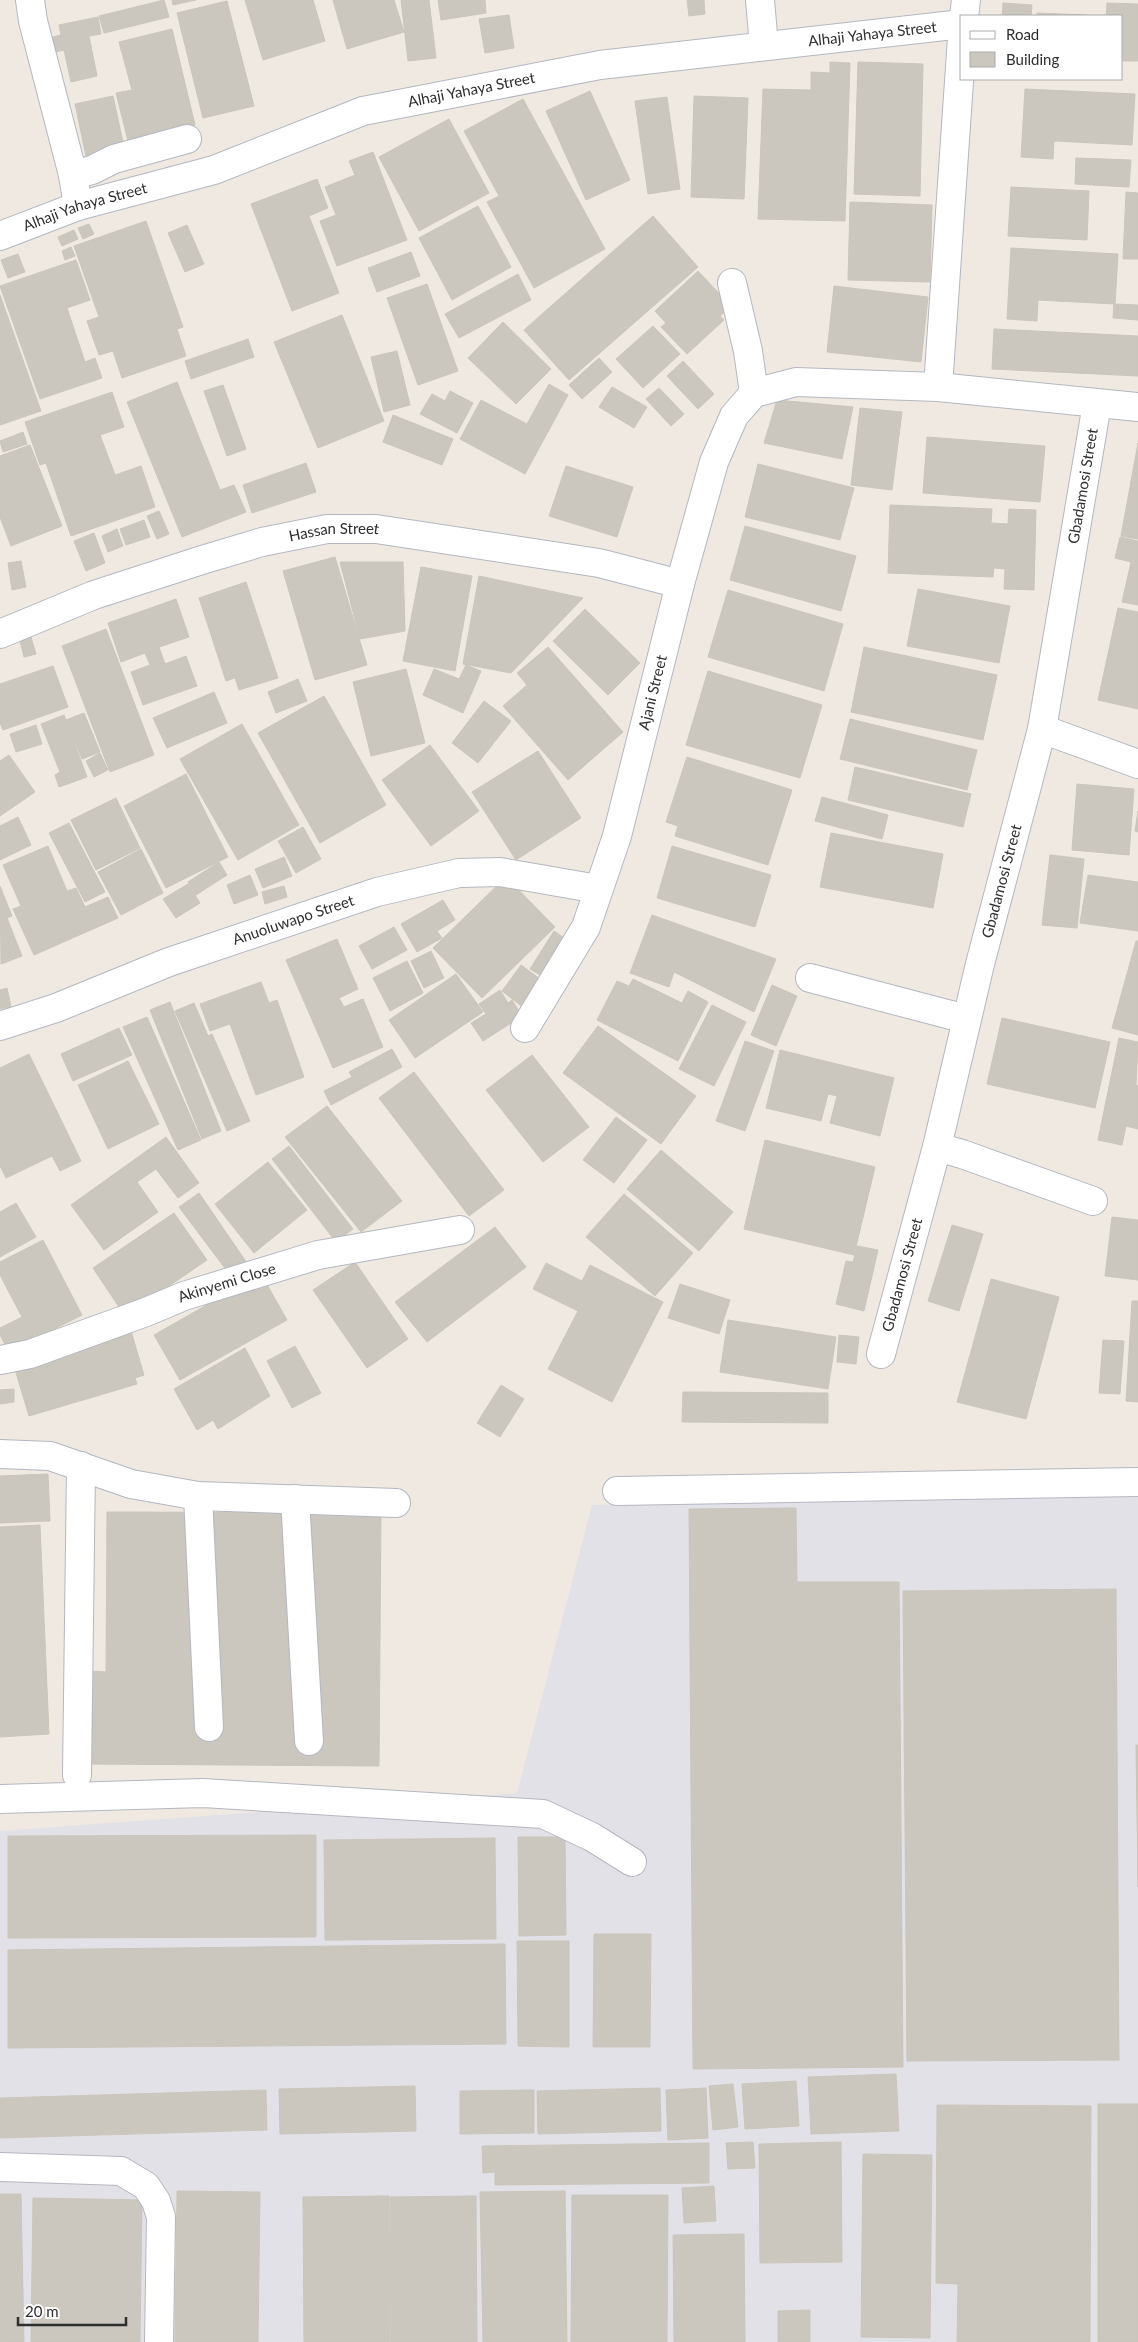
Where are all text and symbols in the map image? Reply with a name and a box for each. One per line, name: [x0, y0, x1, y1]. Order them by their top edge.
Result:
legend: [960, 15, 1123, 80]
street label: Alhaji Yahaya Street: [807, 17, 938, 49]
text: Road: [1006, 25, 1039, 43]
text: Building: [1006, 50, 1059, 68]
street label: Alhaji Yahaya Street: [406, 68, 537, 110]
street label: Alhaji Yahaya Street: [20, 178, 149, 234]
street label: Gbadamosi Street: [1064, 426, 1101, 545]
street label: Hassan Street: [287, 519, 381, 544]
street label: Ajani Street: [634, 652, 670, 732]
street label: Gbadamosi Street: [977, 822, 1025, 940]
street label: Anuoluwapo Street: [230, 890, 357, 948]
street label: Gbadamosi Street: [877, 1215, 926, 1333]
street label: Akinyemi Close: [175, 1258, 278, 1306]
scale bar: [18, 2294, 125, 2326]
text: 20 m: [25, 2302, 59, 2320]

